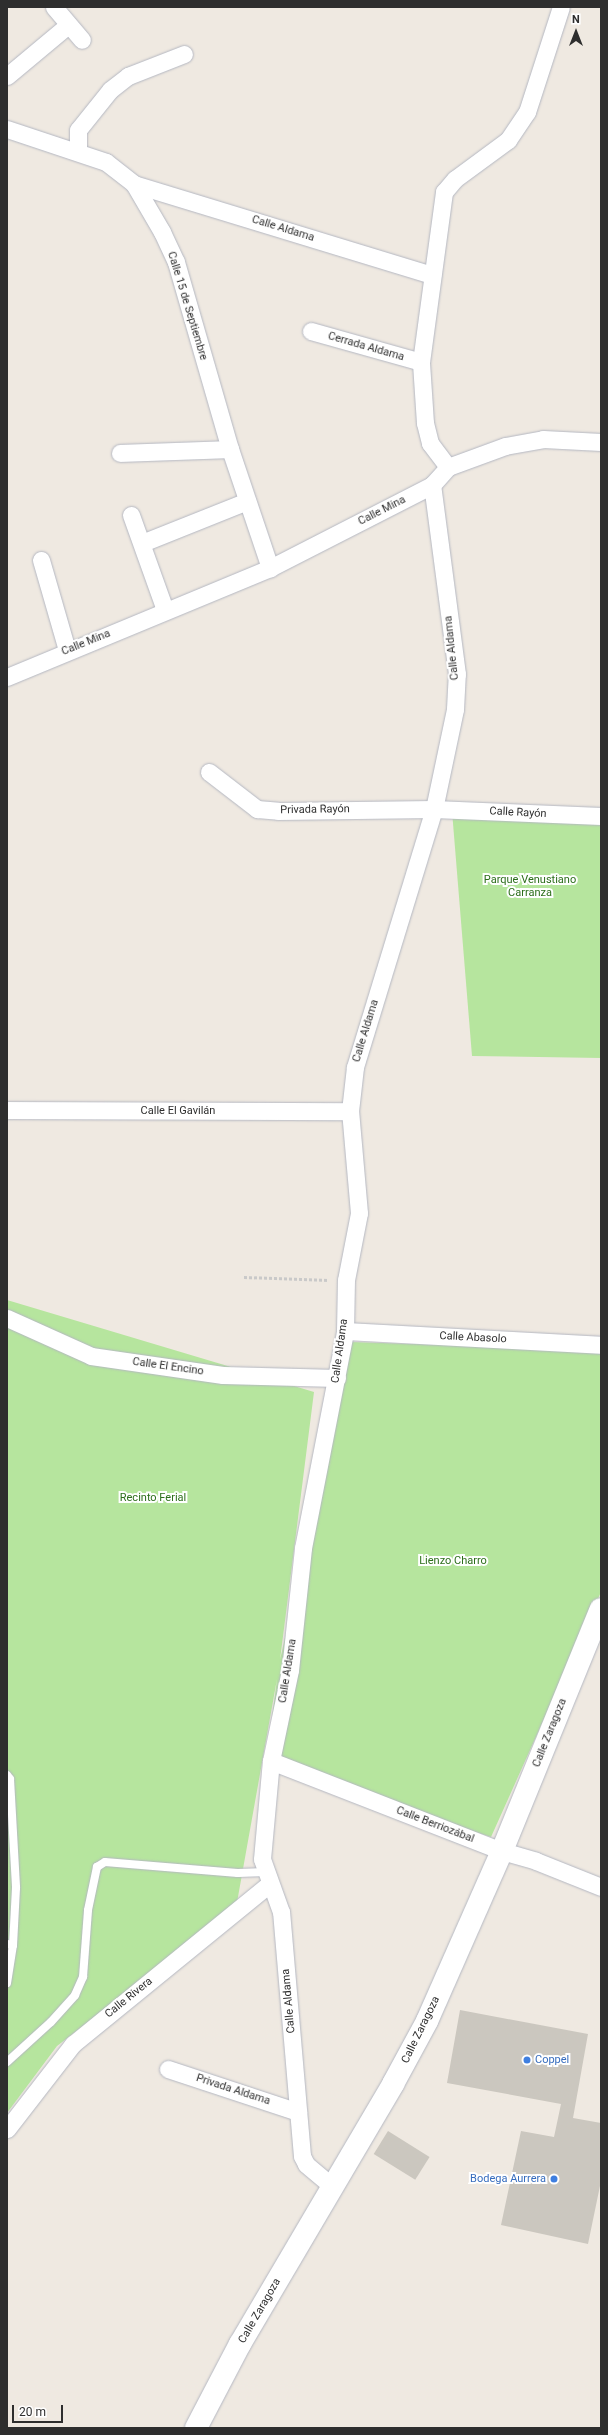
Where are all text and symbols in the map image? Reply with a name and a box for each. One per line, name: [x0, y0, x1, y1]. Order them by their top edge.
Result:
north arrow: [556, 12, 596, 52]
text: N: [572, 13, 580, 26]
street label: Calle Aldama: [250, 213, 316, 245]
street label: Calle 15 de Septiembre: [164, 250, 210, 362]
street label: Cerrada Aldama: [326, 330, 406, 364]
street label: Calle Mina: [356, 493, 408, 529]
street label: Calle Aldama: [442, 615, 462, 681]
street label: Calle Mina: [60, 627, 112, 659]
street label: Privada Rayón: [280, 803, 350, 817]
street label: Calle Rayón: [489, 805, 547, 821]
park label: Parque Venustiano Carranza: [484, 874, 576, 900]
street label: Calle Aldama: [350, 998, 382, 1064]
street label: Calle El Gavilán: [141, 1104, 215, 1118]
street label: Calle Aldama: [329, 1318, 351, 1384]
street label: Calle Abasolo: [439, 1330, 507, 1346]
street label: Calle El Encino: [132, 1355, 204, 1379]
park label: Recinto Ferial: [120, 1491, 186, 1505]
park label: Lienzo Charro: [419, 1554, 487, 1568]
street label: Calle Aldama: [276, 1638, 300, 1704]
street label: Calle Zaragoza: [530, 1697, 570, 1769]
street label: Calle Berriozábal: [394, 1804, 476, 1846]
street label: Calle Aldama: [280, 1968, 298, 2034]
street label: Calle Rivera: [103, 1975, 155, 2021]
street label: Calle Zaragoza: [399, 1994, 443, 2066]
place label: Coppel: [535, 2053, 569, 2067]
marker: Coppel: [522, 2055, 532, 2065]
street label: Privada Aldama: [194, 2072, 272, 2108]
place label: Bodega Aurrera: [470, 2172, 546, 2186]
marker: Bodega Aurrera: [549, 2174, 559, 2184]
street label: Calle Zaragoza: [236, 2276, 284, 2346]
scale bar: [14, 2397, 65, 2423]
text: 20 m: [19, 2405, 46, 2419]

